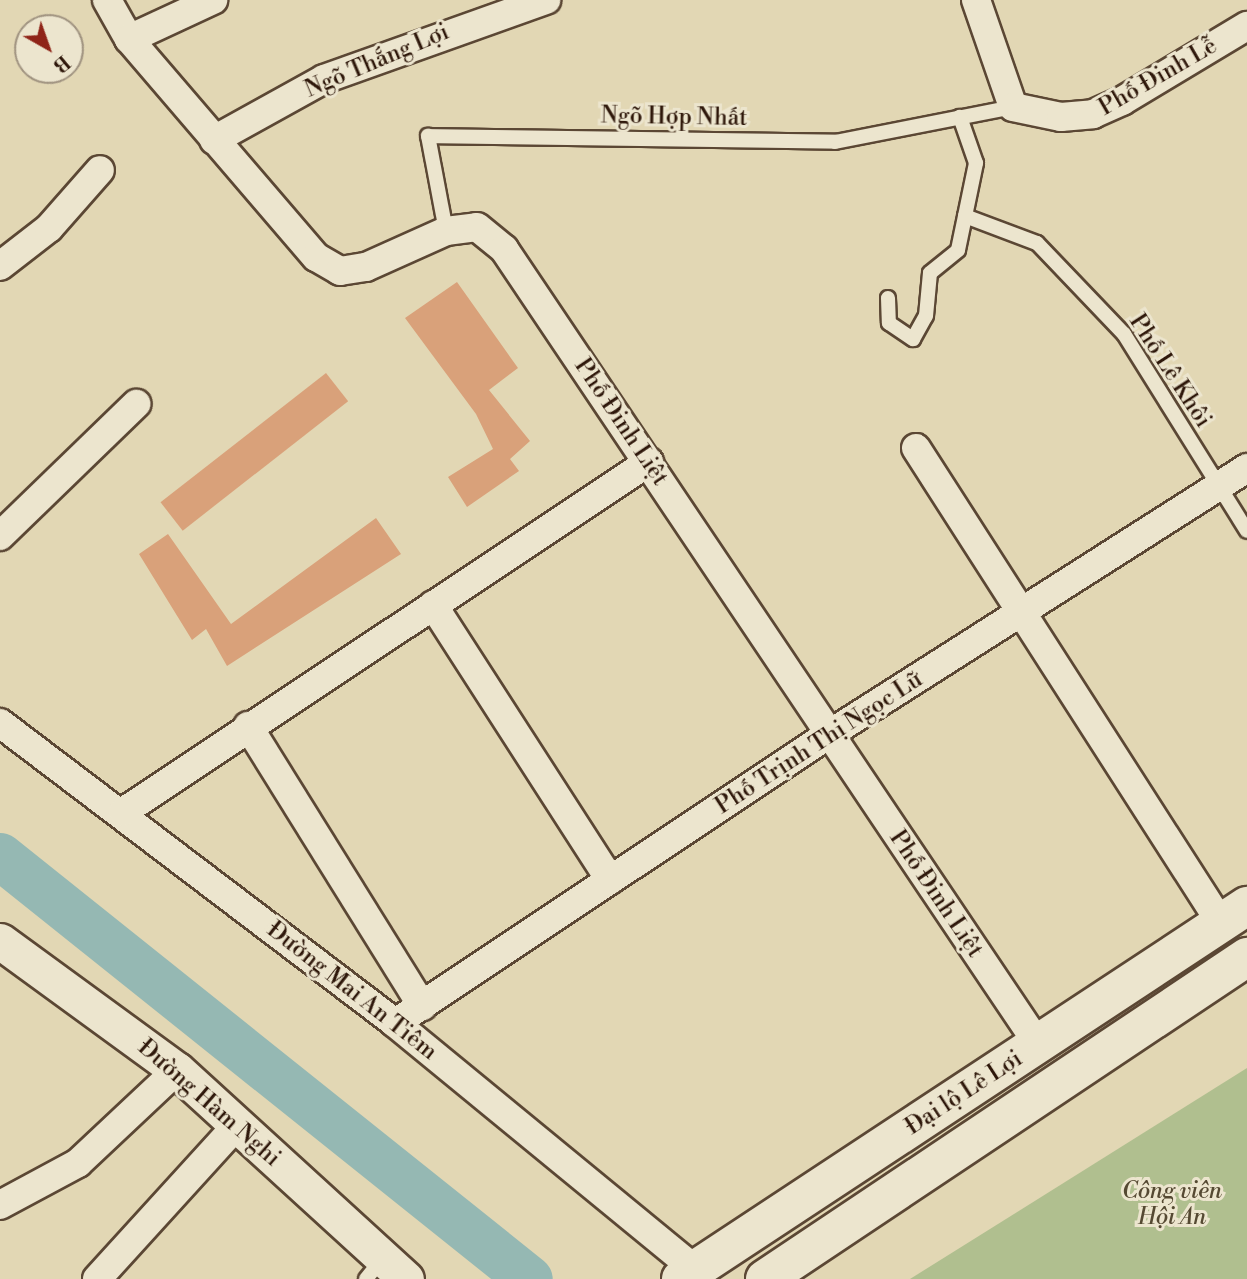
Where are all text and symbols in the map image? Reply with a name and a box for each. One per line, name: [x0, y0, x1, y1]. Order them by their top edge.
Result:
north arrow: [14, 14, 84, 84]
street label: Ngõ Thắng Lợi: [301, 18, 453, 104]
street label: Phố Đinh Lễ: [1094, 32, 1222, 122]
text: B: [48, 50, 74, 77]
street label: Ngõ Hợp Nhất: [600, 102, 748, 132]
street label: Phố Lê Khôi: [1123, 309, 1217, 433]
street label: Phố Đinh Liệt: [568, 353, 674, 491]
street label: Phố Trịnh Thị Ngọc Lữ: [710, 666, 928, 820]
street label: Phố Đinh Liệt: [883, 825, 989, 963]
street label: Đường Mai An Tiêm: [261, 916, 443, 1066]
street label: Đường Hàm Nghi: [132, 1034, 286, 1172]
street label: Đại lộ Lê Lợi: [900, 1045, 1028, 1141]
park label: Công viên Hội An: [1122, 1177, 1222, 1231]

